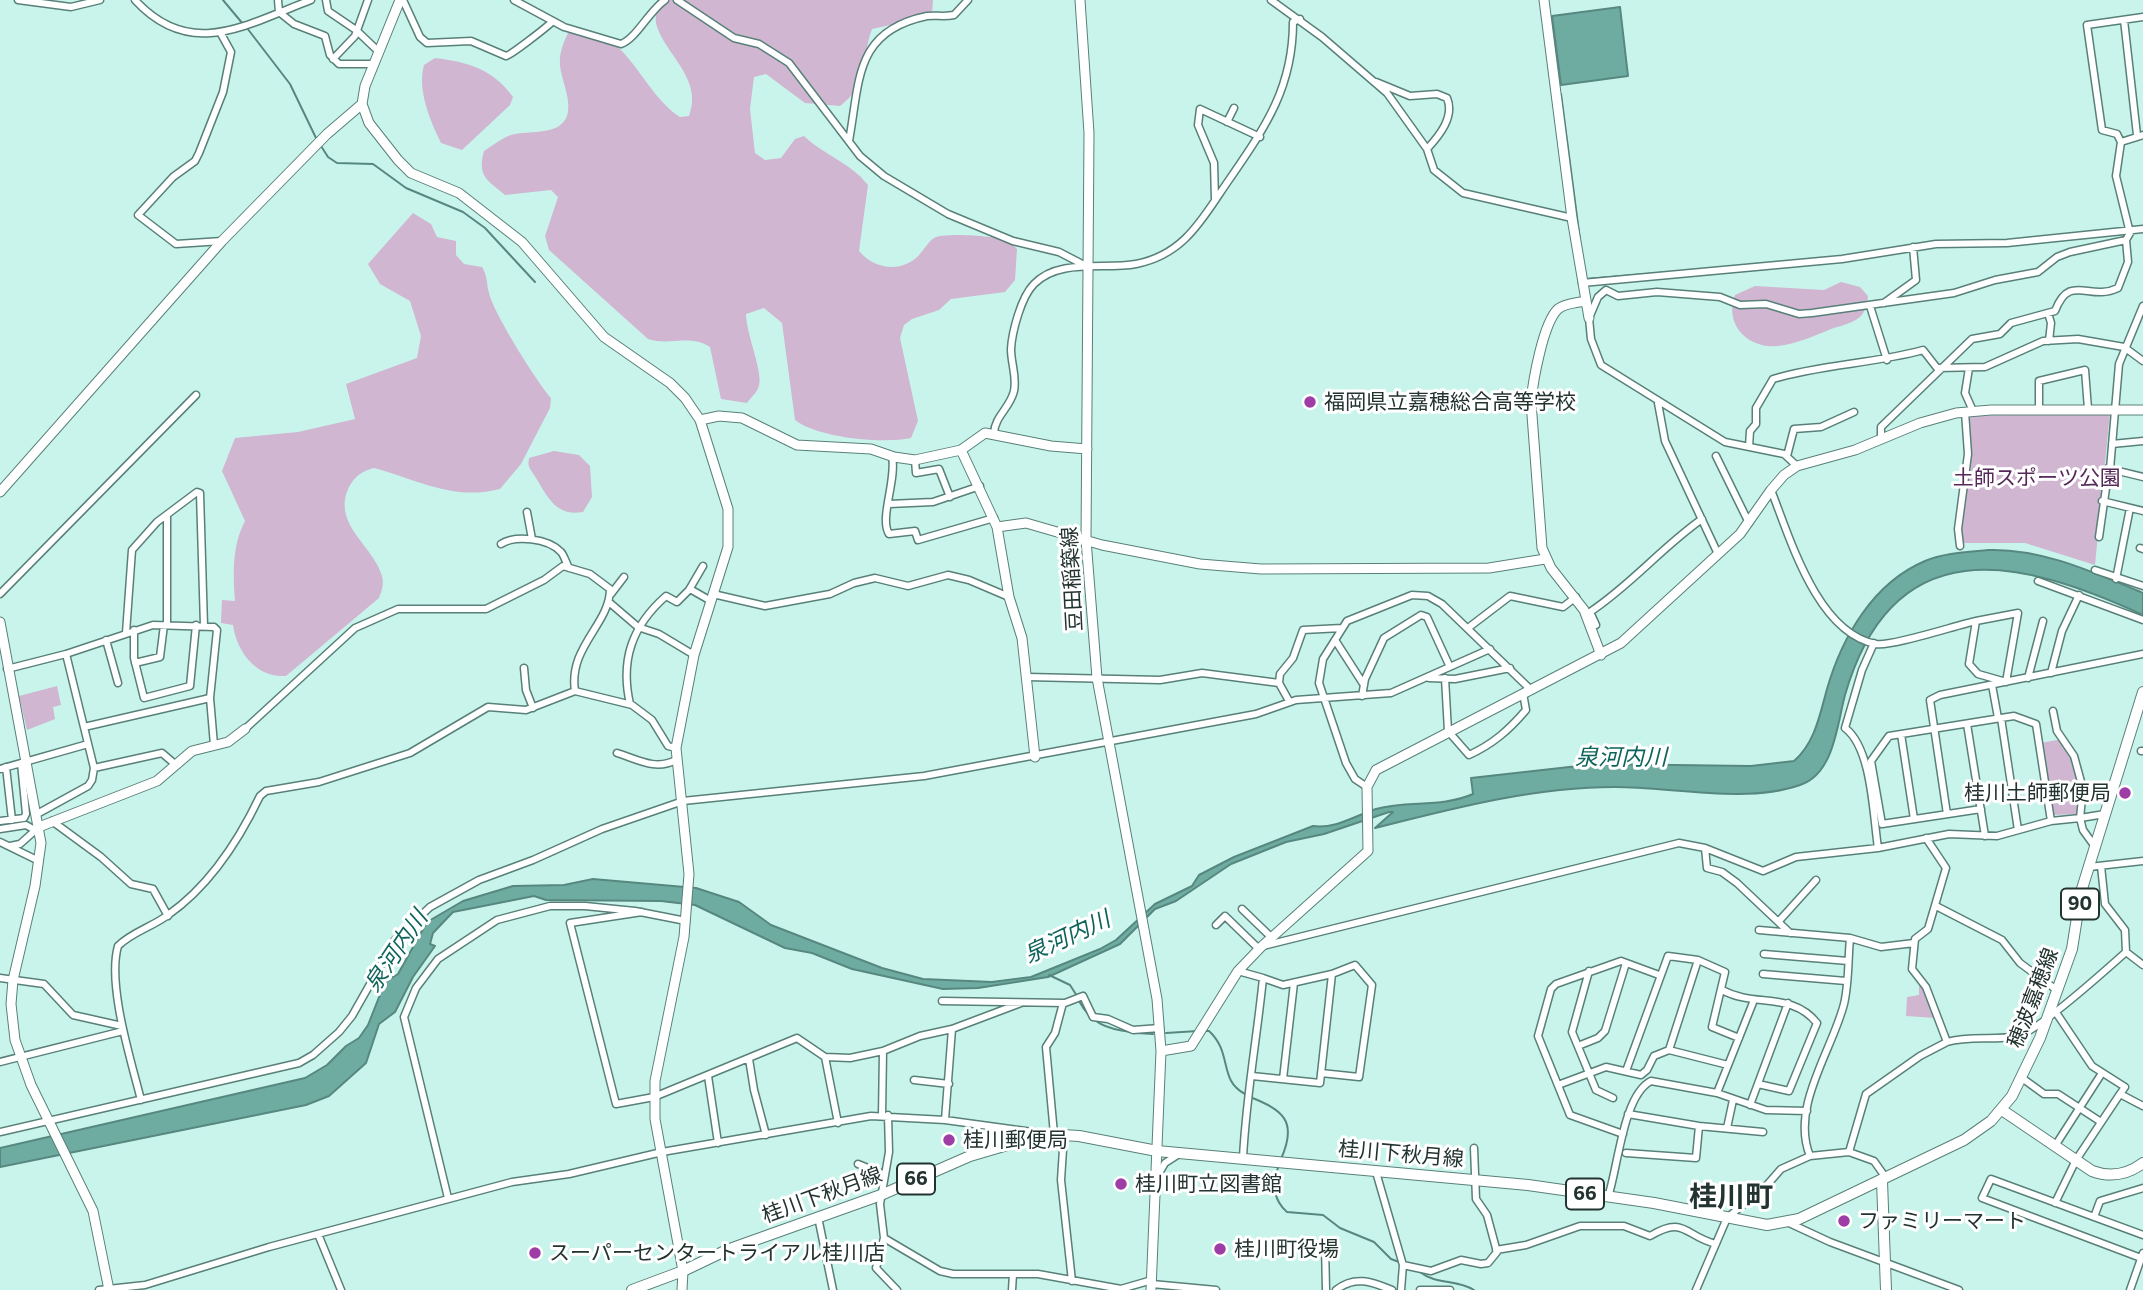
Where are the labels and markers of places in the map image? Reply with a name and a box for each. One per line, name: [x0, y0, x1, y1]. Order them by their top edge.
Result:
place label: 福岡県立嘉穂総合高等学校: [1324, 389, 1576, 415]
marker: 福岡県立嘉穂総合高等学校: [1302, 394, 1318, 410]
place label: 桂川土師郵便局: [1964, 780, 2111, 806]
marker: 桂川土師郵便局: [2117, 785, 2133, 801]
place label: 桂川郵便局: [963, 1127, 1068, 1153]
marker: 桂川郵便局: [941, 1132, 957, 1148]
place label: 桂川町立図書館: [1135, 1171, 1282, 1197]
marker: 桂川町立図書館: [1113, 1176, 1129, 1192]
place label: ファミリーマート: [1858, 1208, 2026, 1234]
marker: ファミリーマート: [1836, 1213, 1852, 1229]
place label: 桂川町役場: [1234, 1236, 1339, 1262]
place label: スーパーセンタートライアル桂川店: [549, 1240, 885, 1266]
marker: 桂川町役場: [1212, 1241, 1228, 1257]
marker: スーパーセンタートライアル桂川店: [527, 1245, 543, 1261]

